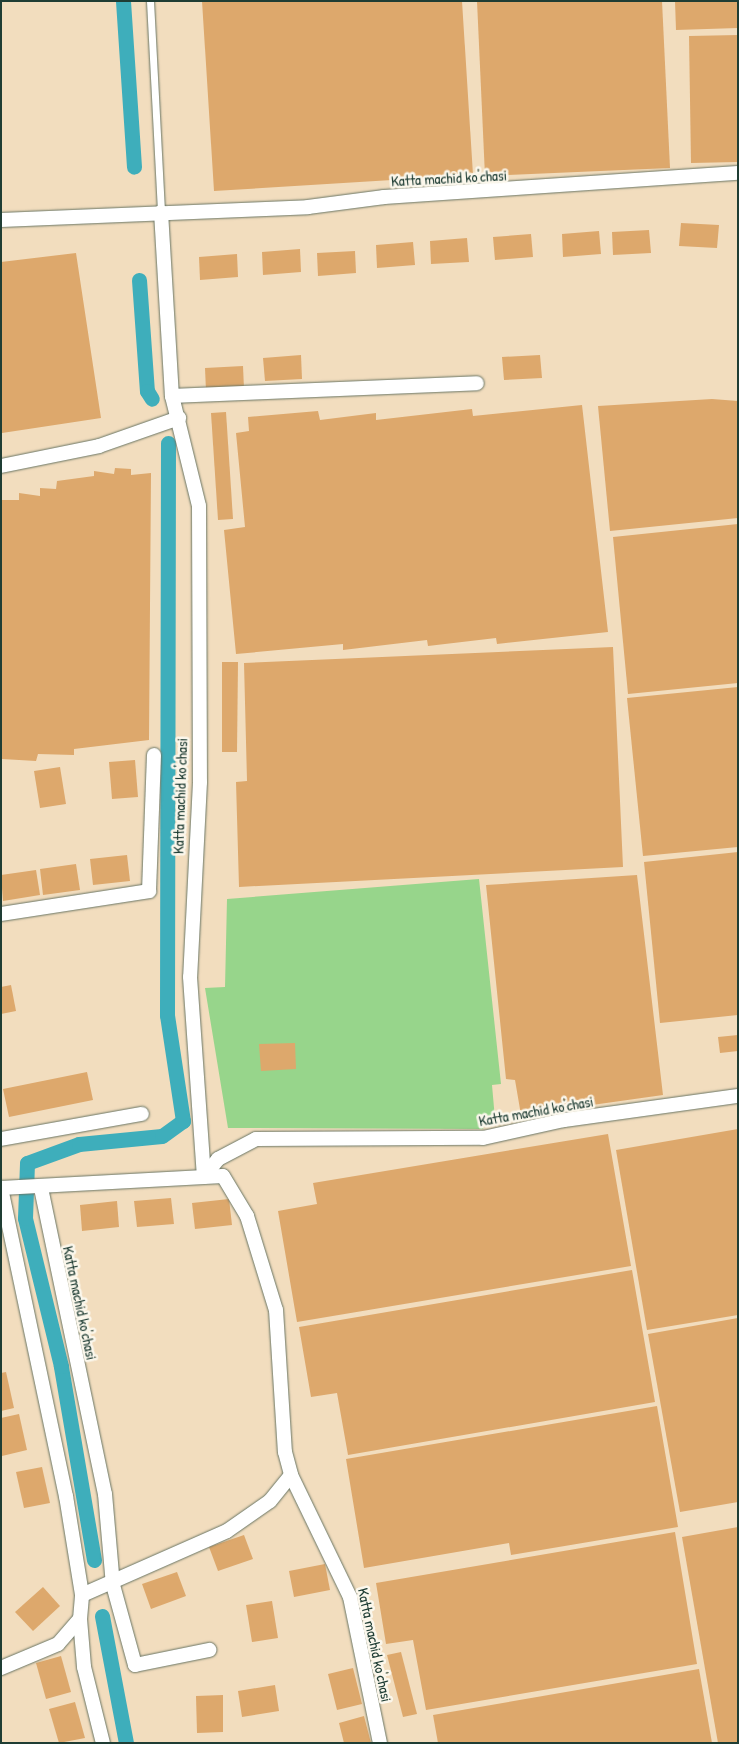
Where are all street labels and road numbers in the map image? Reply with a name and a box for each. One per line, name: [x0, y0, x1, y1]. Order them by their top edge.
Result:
street label: Katta machid ko'chasi: [391, 166, 507, 190]
street label: Katta machid ko'chasi: [169, 738, 191, 854]
street label: Katta machid ko'chasi: [477, 1092, 595, 1130]
street label: Katta machid ko'chasi: [59, 1244, 101, 1362]
street label: Katta machid ko'chasi: [354, 1586, 396, 1704]

